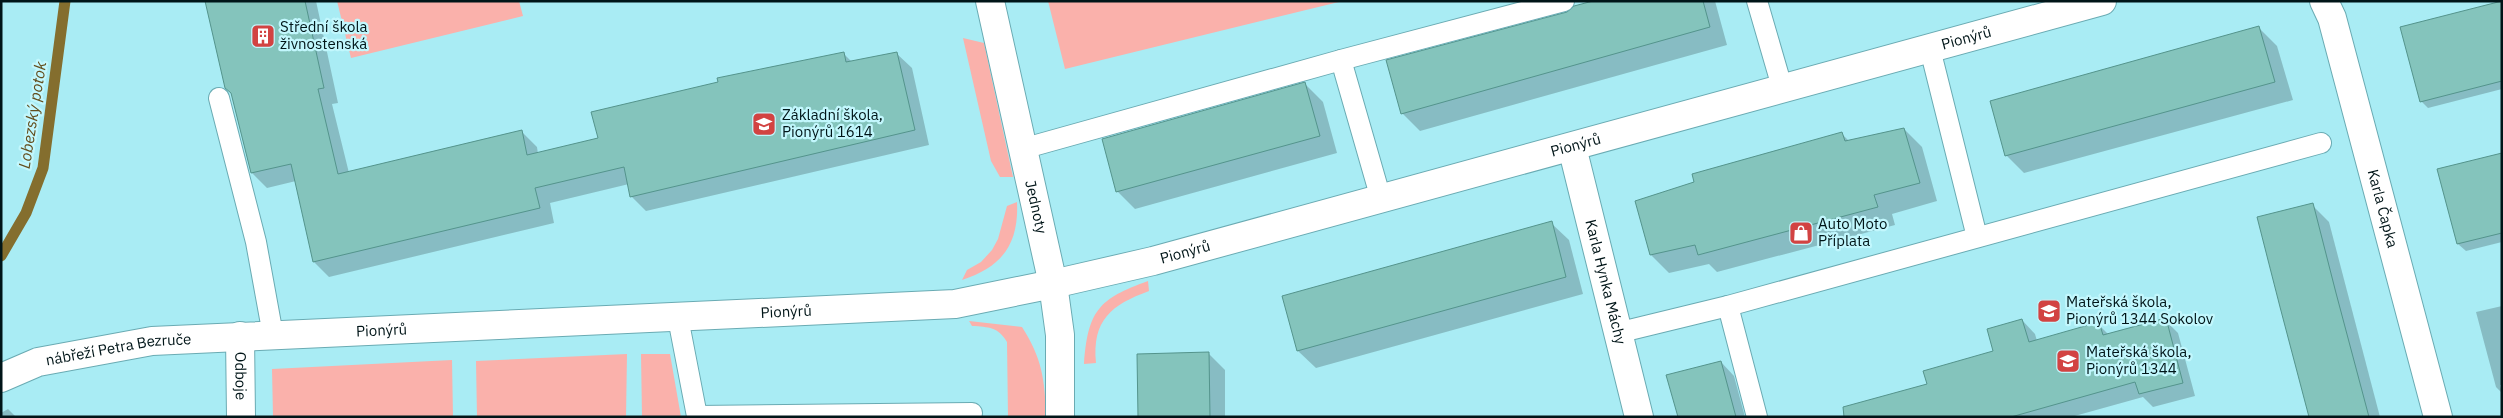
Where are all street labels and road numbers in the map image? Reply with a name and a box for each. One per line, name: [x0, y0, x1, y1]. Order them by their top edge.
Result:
street label: Pionýrů: [1939, 22, 1993, 54]
street label: Pionýrů: [1548, 129, 1603, 161]
street label: Karla Čapka: [2364, 167, 2403, 250]
street label: Jednoty: [1021, 178, 1052, 236]
street label: Karla Hynka Máchy: [1581, 217, 1631, 347]
street label: Pionýrů: [1158, 236, 1212, 268]
street label: Pionýrů: [760, 301, 812, 322]
street label: Pionýrů: [355, 319, 408, 341]
street label: nábřeží Petra Bezruče: [44, 329, 192, 369]
street label: Odboje: [231, 352, 251, 400]

